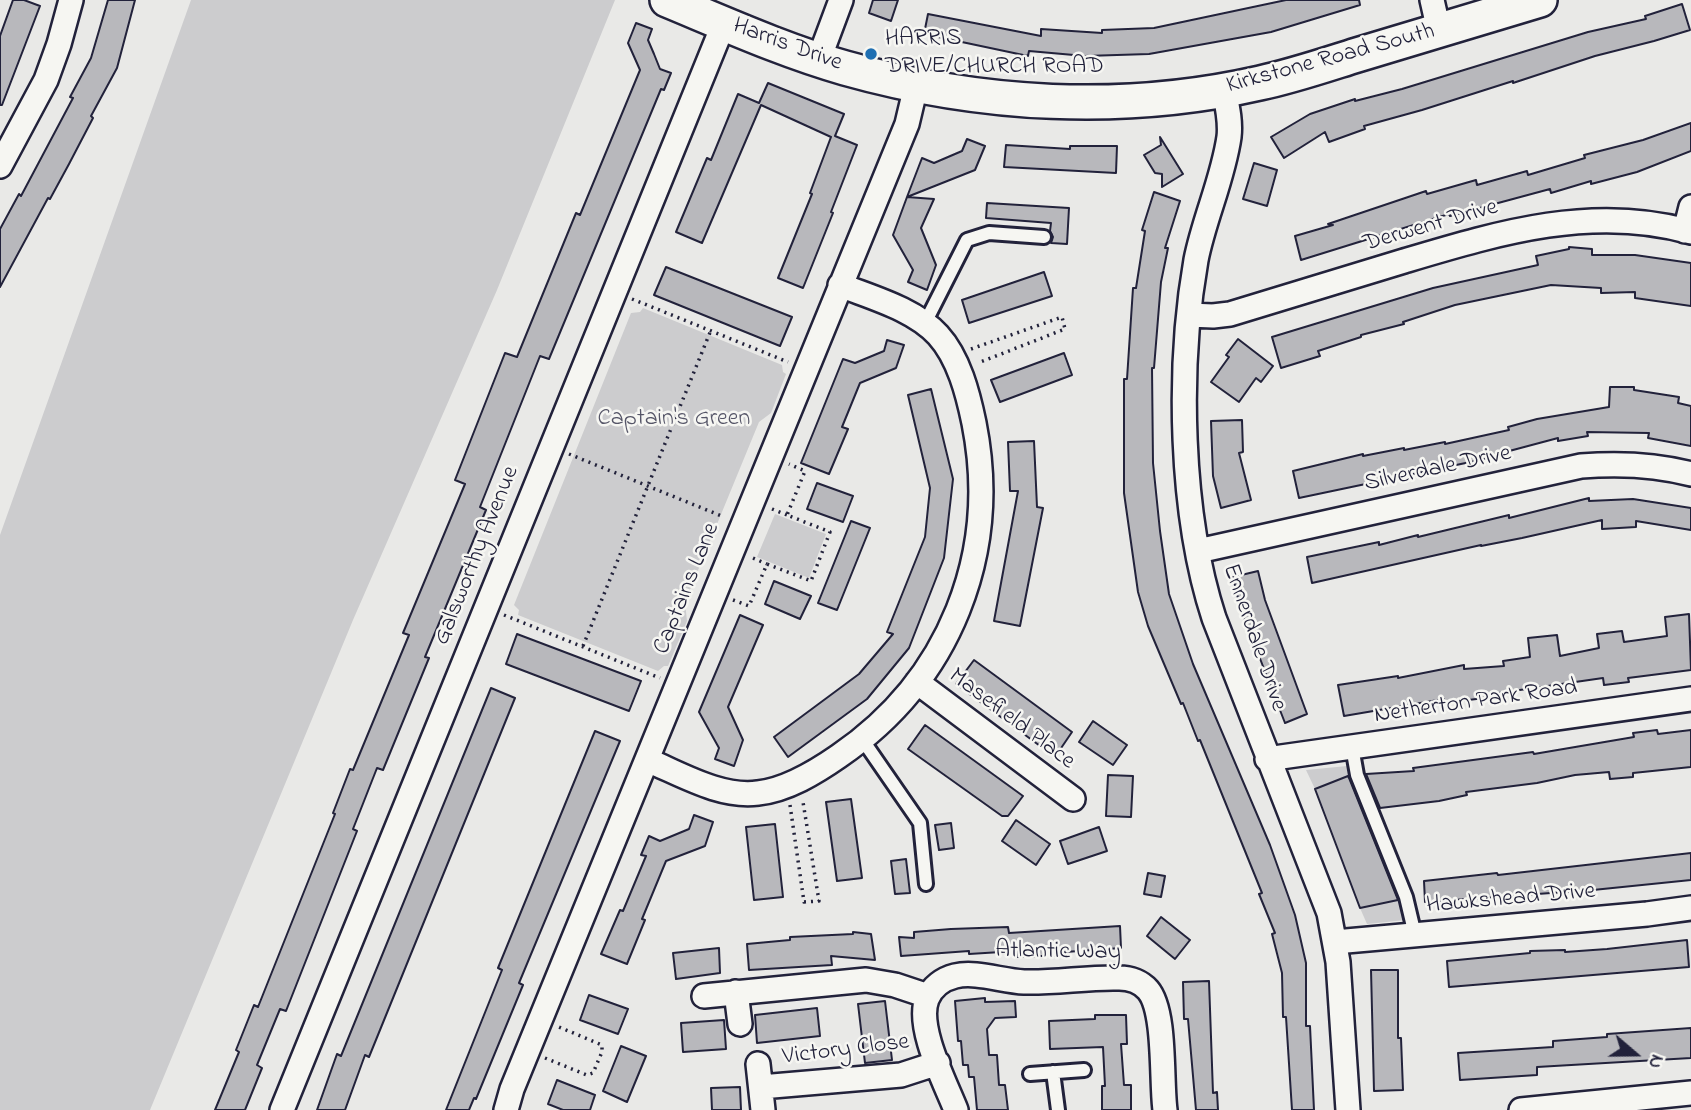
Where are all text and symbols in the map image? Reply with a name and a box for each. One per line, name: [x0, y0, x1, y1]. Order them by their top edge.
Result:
street label: Harris Drive: [728, 13, 846, 79]
street label: Kirkstone Road South: [1224, 18, 1438, 102]
place label: HARRIS DRIVE/CHURCH ROAD: [885, 26, 1104, 82]
marker: HARRIS DRIVE/CHURCH ROAD: [863, 46, 879, 62]
street label: Derwent Drive: [1361, 194, 1501, 260]
park label: Captain's Green: [598, 406, 750, 434]
street label: Silverdale Drive: [1362, 440, 1514, 500]
street label: Galsworthy Avenue: [429, 462, 527, 650]
street label: Captains Lane: [649, 519, 727, 659]
street label: Ennerdale Drive: [1214, 561, 1292, 715]
street label: Masefield Place: [942, 663, 1080, 777]
street label: Netherton Park Road: [1373, 675, 1579, 731]
street label: Hawkshead Drive: [1425, 878, 1597, 922]
street label: Atlantic Way: [995, 938, 1121, 968]
north arrow: [1600, 1019, 1670, 1089]
street label: Victory Close: [781, 1029, 911, 1073]
text: N: [1640, 1051, 1670, 1072]

